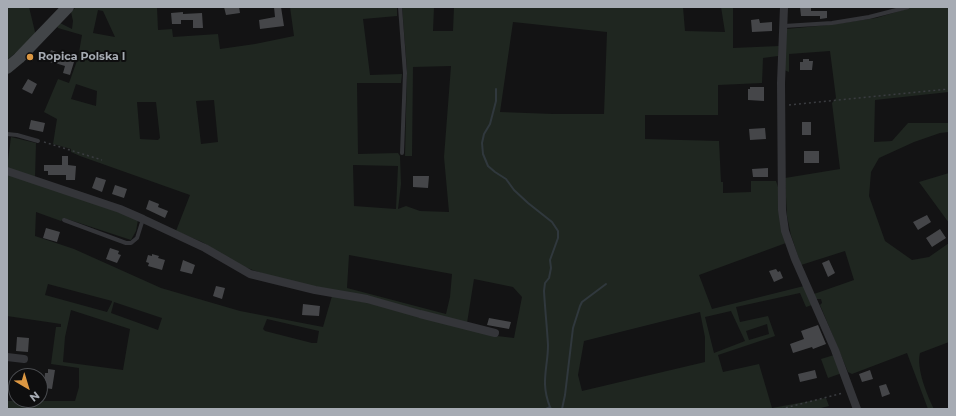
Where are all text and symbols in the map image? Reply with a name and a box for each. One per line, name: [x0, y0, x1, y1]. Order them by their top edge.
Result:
place label: Ropica Polska I: [38, 50, 125, 64]
marker: Ropica Polska I: [25, 52, 35, 62]
north arrow: [8, 368, 48, 408]
text: N: [27, 388, 43, 405]

